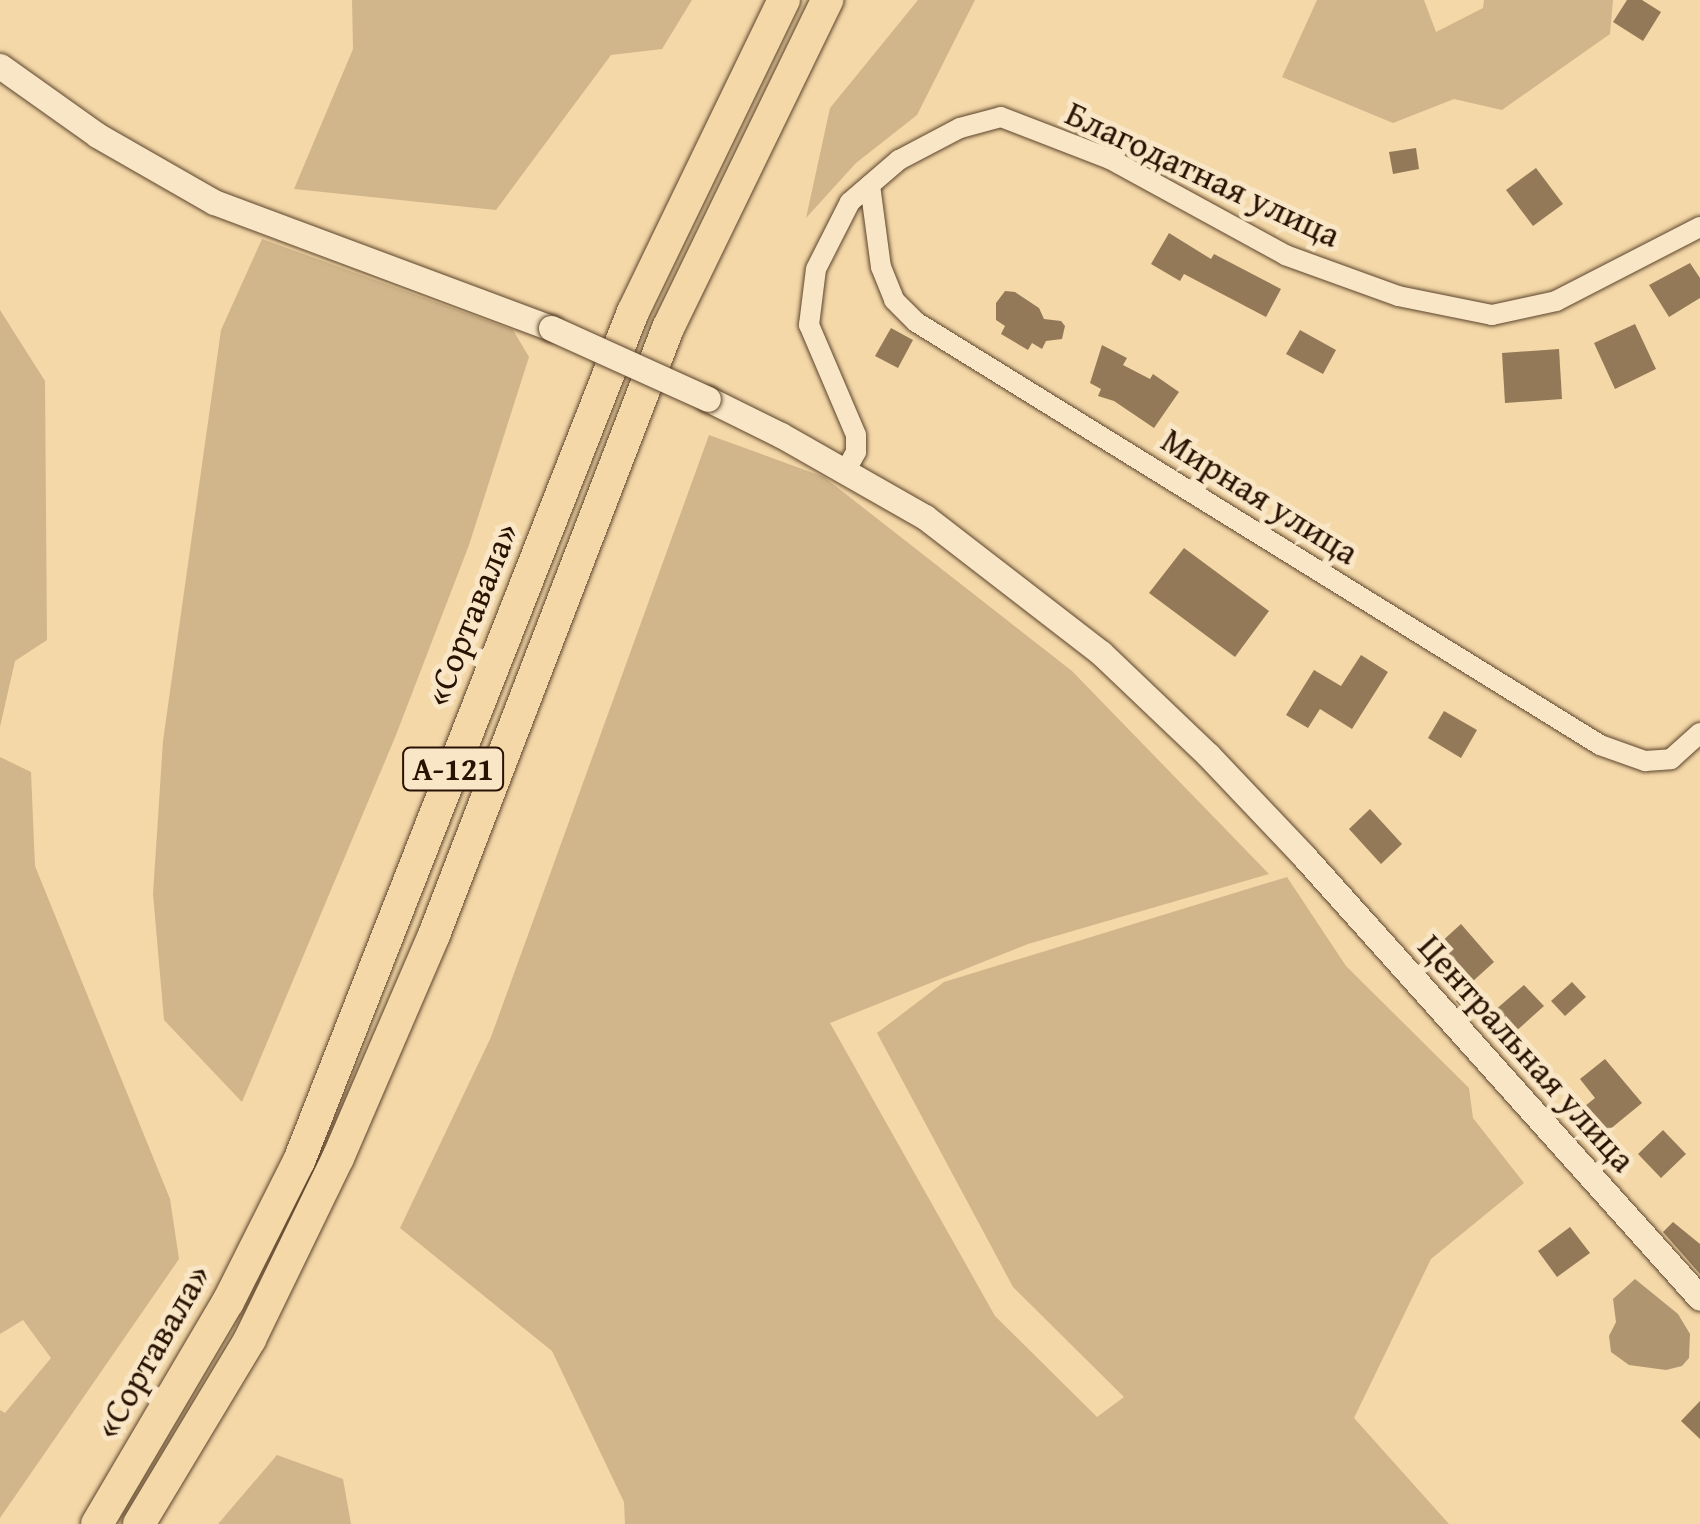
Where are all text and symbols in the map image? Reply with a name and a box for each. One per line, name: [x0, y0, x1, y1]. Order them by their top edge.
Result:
street label: Благодатная улица: [1059, 92, 1347, 256]
street label: Мирная улица: [1154, 419, 1366, 573]
street label: «Сортавала»: [415, 516, 527, 712]
road number: А-121: [400, 742, 506, 796]
street label: Центральная улица: [1410, 926, 1644, 1180]
street label: «Сортавала»: [85, 1257, 219, 1445]

